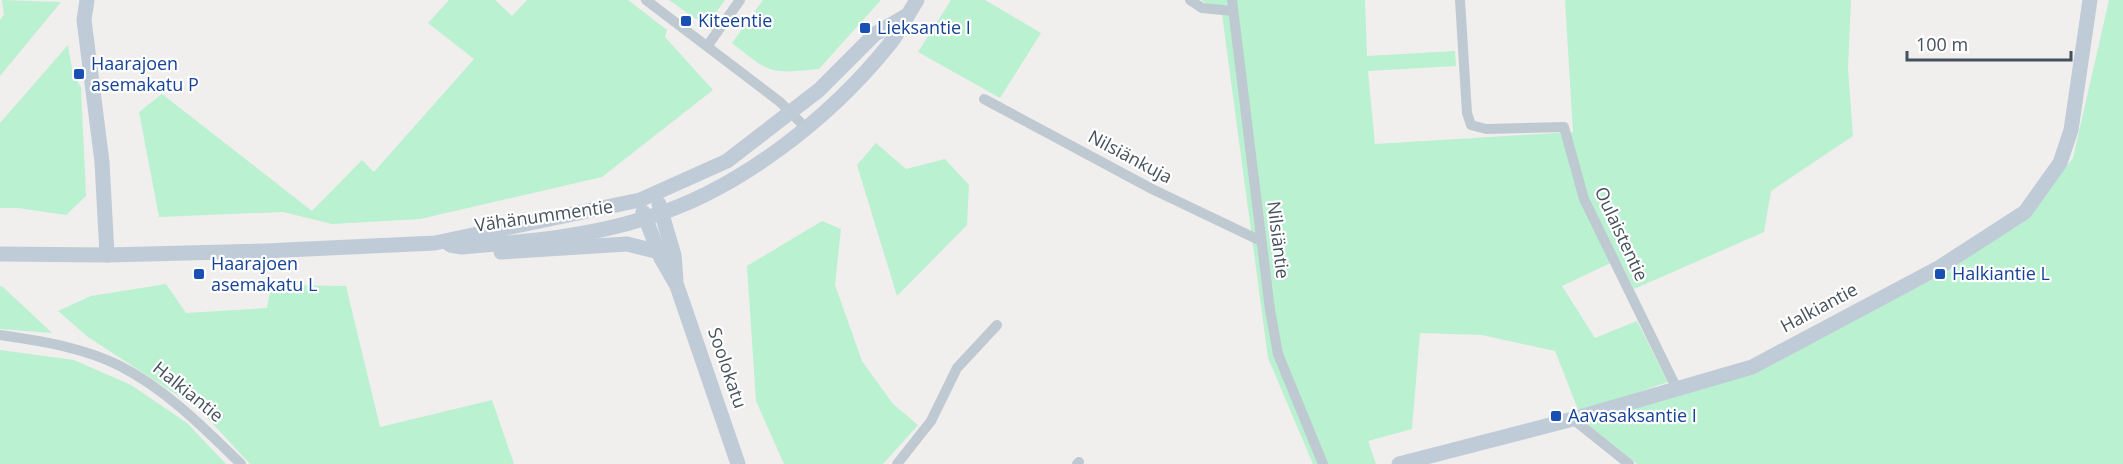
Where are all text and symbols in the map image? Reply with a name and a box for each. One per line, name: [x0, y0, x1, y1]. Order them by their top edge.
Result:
place label: Kiteentie: [698, 8, 772, 32]
marker: Kiteentie: [679, 14, 693, 28]
place label: Lieksantie I: [877, 15, 971, 39]
marker: Lieksantie I: [858, 21, 872, 35]
scale bar: [1907, 24, 2070, 62]
text: 100 m: [1916, 32, 1968, 56]
place label: Haarajoen asemakatu P: [91, 51, 199, 96]
marker: Haarajoen asemakatu P: [72, 67, 86, 81]
street label: Nilsiänkuja: [1084, 124, 1177, 188]
street label: Oulaistentie: [1590, 183, 1654, 285]
street label: Vähänummentie: [473, 193, 615, 237]
street label: Nilsiäntie: [1262, 200, 1296, 280]
place label: Haarajoen asemakatu L: [211, 251, 317, 296]
place label: Halkiantie L: [1952, 261, 2050, 285]
marker: Haarajoen asemakatu L: [192, 267, 206, 281]
marker: Halkiantie L: [1933, 267, 1947, 281]
street label: Halkiantie: [1776, 277, 1861, 337]
street label: Soolokatu: [703, 324, 753, 411]
street label: Halkiantie: [148, 355, 229, 427]
place label: Aavasaksantie I: [1568, 403, 1697, 427]
marker: Aavasaksantie I: [1549, 409, 1563, 423]

